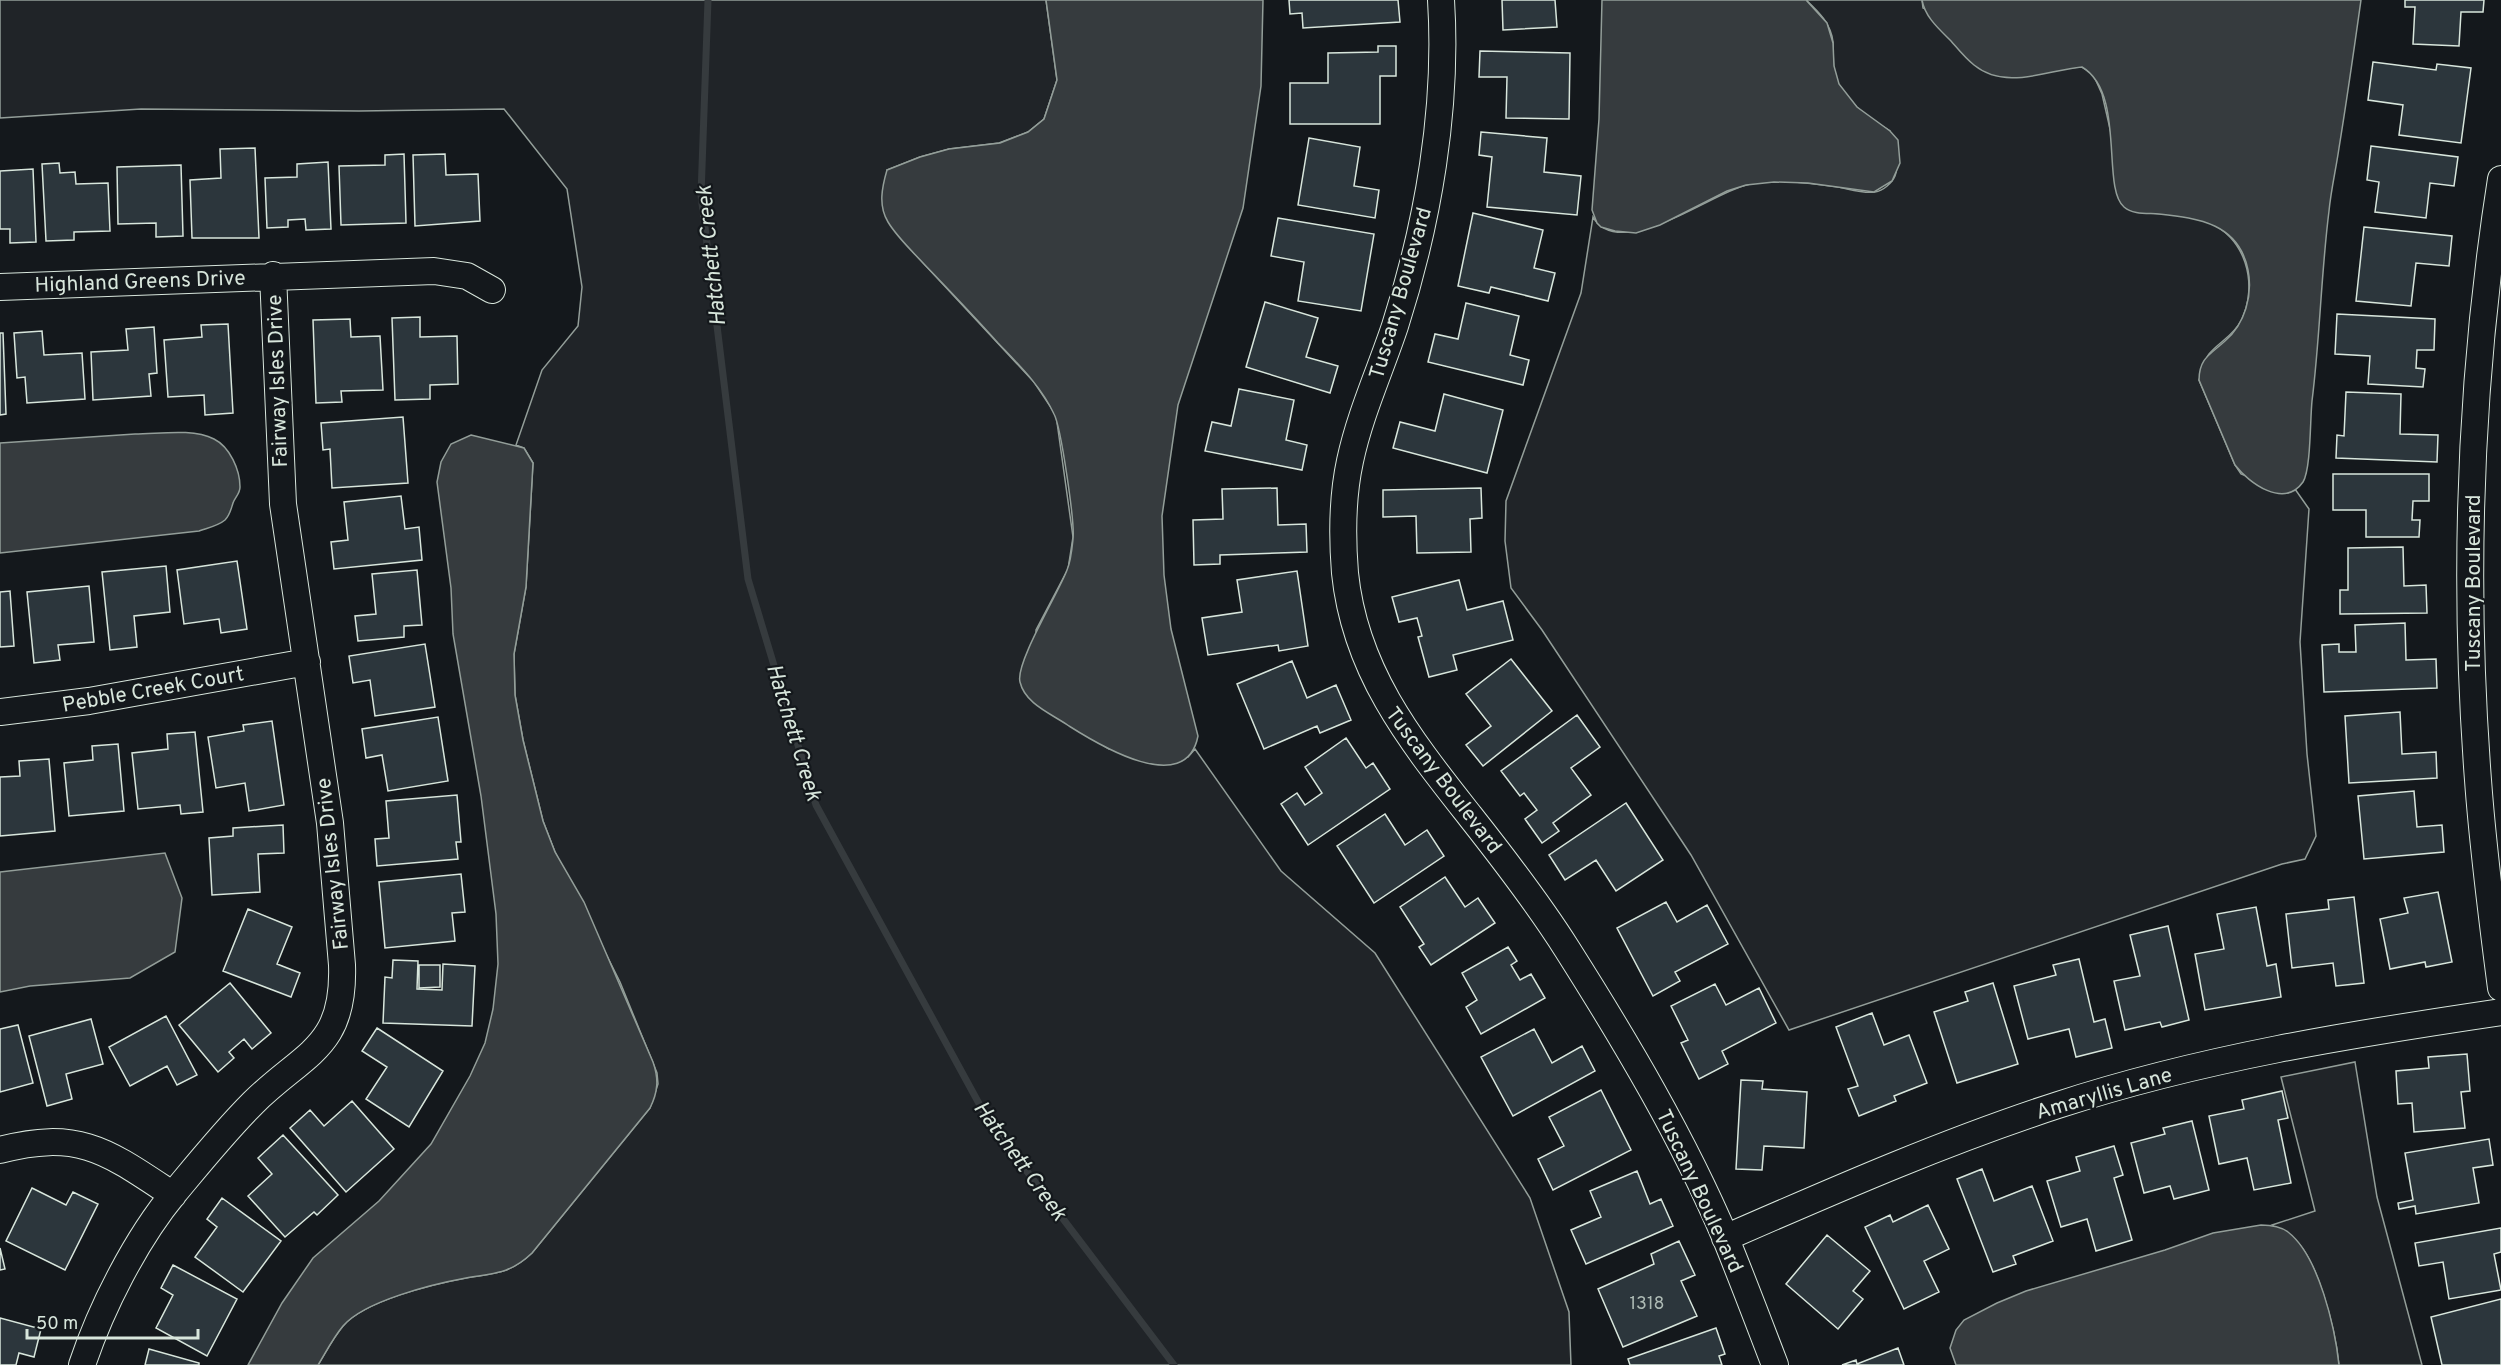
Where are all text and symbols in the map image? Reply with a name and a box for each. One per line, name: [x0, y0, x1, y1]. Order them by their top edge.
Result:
water label: Hatchett Creek: [692, 183, 733, 328]
street label: Tuscany Boulevard: [1364, 204, 1439, 382]
street label: Highland Greens Drive: [34, 265, 246, 300]
street label: Fairway Isles Drive: [262, 294, 295, 468]
street label: Tuscany Boulevard: [2461, 494, 2488, 672]
street label: Pebble Creek Court: [60, 661, 246, 720]
water label: Hatchett Creek: [759, 661, 826, 805]
street label: Tuscany Boulevard: [1379, 702, 1507, 860]
street label: Fairway Isles Drive: [311, 776, 356, 951]
street label: Amaryllis Lane: [2033, 1062, 2176, 1127]
water label: Hatchett Creek: [966, 1096, 1072, 1227]
street label: Tuscany Boulevard: [1649, 1106, 1748, 1278]
house number: 1318: [1629, 1293, 1665, 1316]
scale bar: [27, 1302, 198, 1340]
text: 50 m: [36, 1313, 78, 1336]

